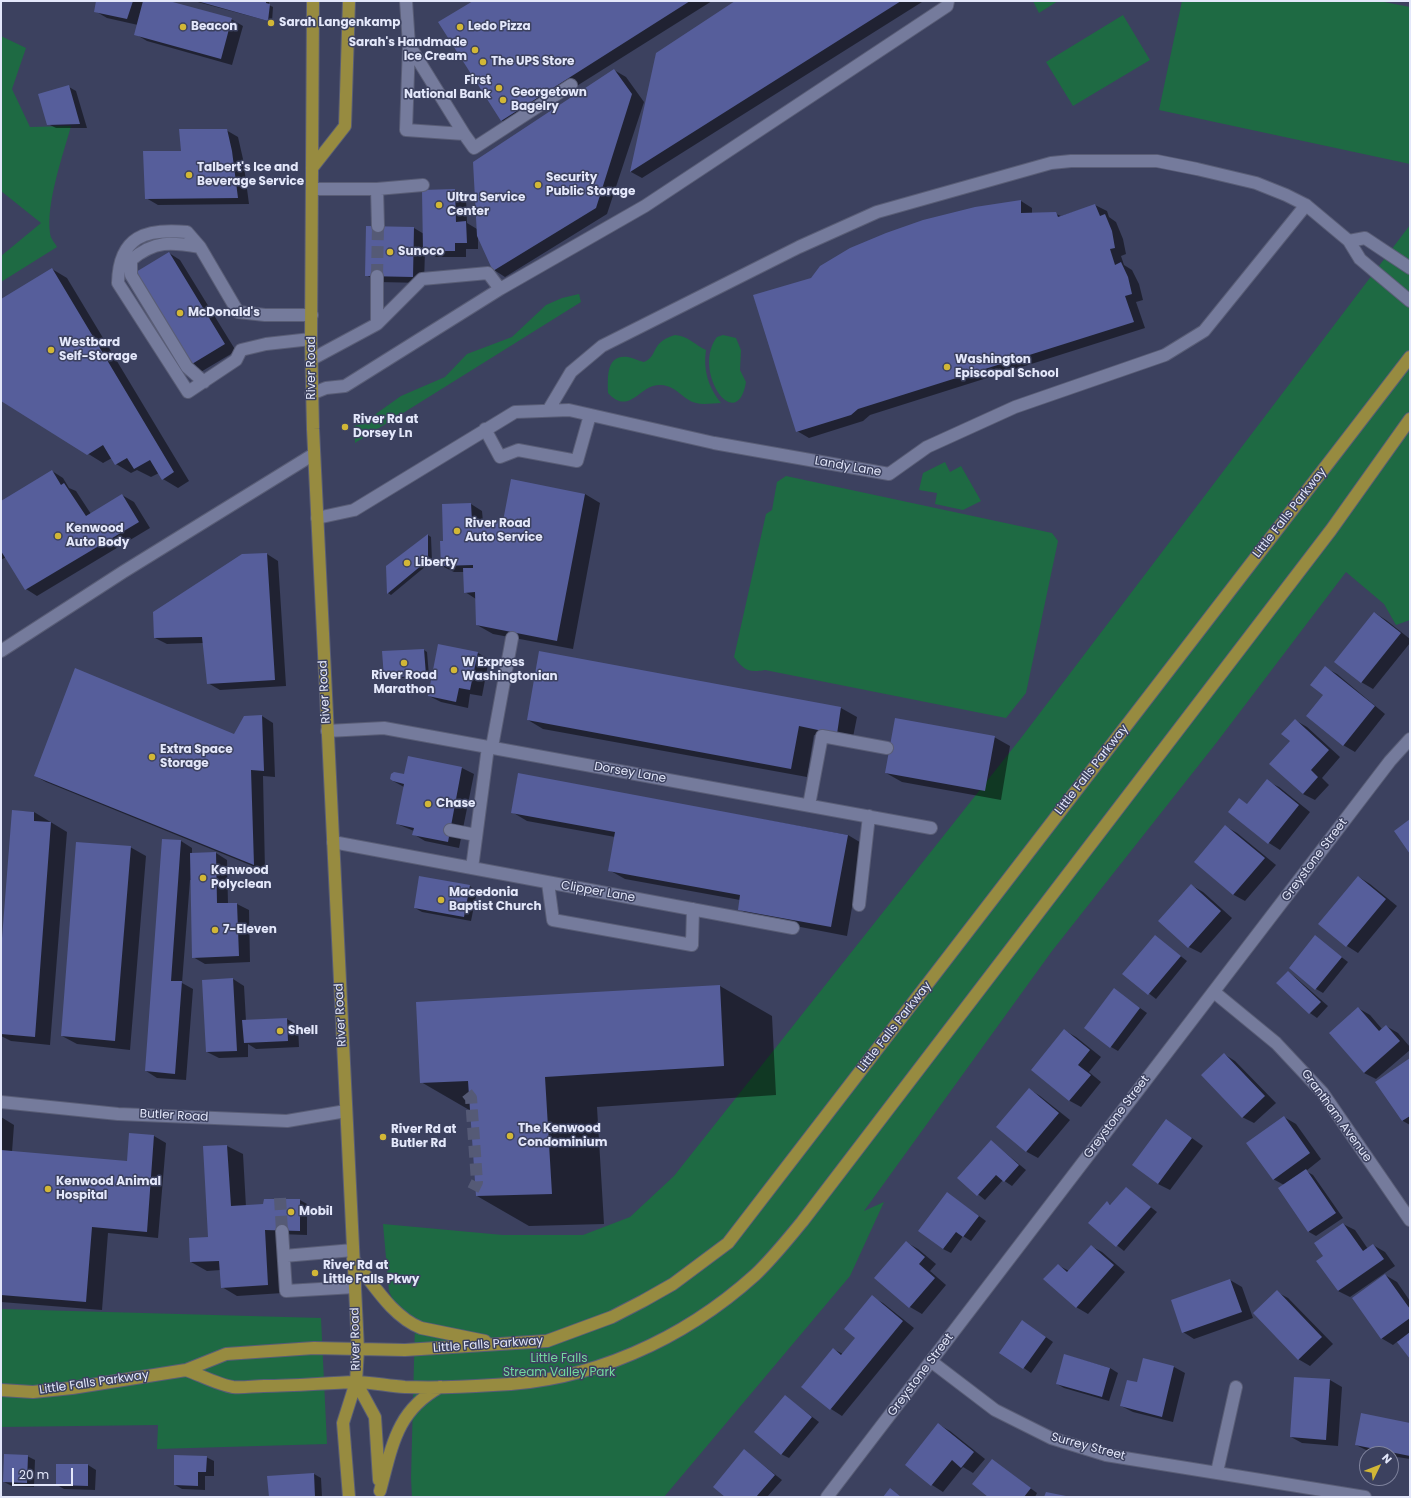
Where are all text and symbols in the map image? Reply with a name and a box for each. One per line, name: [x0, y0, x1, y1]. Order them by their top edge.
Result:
place label: Sarah Langenkamp: [279, 16, 400, 30]
marker: Sarah Langenkamp: [266, 18, 276, 28]
place label: Beacon: [191, 20, 237, 34]
place label: Ledo Pizza: [468, 20, 531, 34]
marker: Beacon: [178, 22, 188, 32]
marker: Ledo Pizza: [455, 22, 465, 32]
place label: Sarah's Handmade Ice Cream: [349, 36, 467, 64]
marker: Sarah's Handmade Ice Cream: [470, 45, 480, 55]
place label: The UPS Store: [491, 55, 574, 69]
marker: The UPS Store: [478, 57, 488, 67]
place label: First National Bank: [404, 74, 491, 102]
marker: First National Bank: [494, 83, 504, 93]
place label: Georgetown Bagelry: [511, 86, 587, 114]
marker: Georgetown Bagelry: [498, 95, 508, 105]
place label: Talbert's Ice and Beverage Service: [197, 161, 304, 189]
marker: Talbert's Ice and Beverage Service: [184, 170, 194, 180]
place label: Security Public Storage: [546, 171, 635, 199]
marker: Security Public Storage: [533, 180, 543, 190]
place label: Ultra Service Center: [447, 191, 525, 219]
marker: Ultra Service Center: [434, 200, 444, 210]
place label: Sunoco: [398, 245, 444, 259]
marker: Sunoco: [385, 247, 395, 257]
place label: McDonald's: [188, 306, 260, 320]
marker: McDonald's: [175, 308, 185, 318]
place label: Westbard Self-Storage: [59, 336, 137, 364]
street label: River Road: [305, 336, 319, 400]
marker: Westbard Self-Storage: [46, 345, 56, 355]
place label: Washington Episcopal School: [955, 353, 1059, 381]
marker: Washington Episcopal School: [942, 362, 952, 372]
place label: River Rd at Dorsey Ln: [353, 413, 418, 441]
marker: River Rd at Dorsey Ln: [340, 422, 350, 432]
street label: Landy Lane: [814, 454, 882, 480]
street label: Little Falls Parkway: [1250, 465, 1330, 561]
place label: River Road Auto Service: [465, 517, 543, 545]
place label: Kenwood Auto Body: [66, 522, 129, 550]
marker: River Road Auto Service: [452, 526, 462, 536]
marker: Kenwood Auto Body: [53, 531, 63, 541]
place label: Liberty: [415, 556, 457, 570]
marker: Liberty: [402, 558, 412, 568]
place label: W Express Washingtonian: [462, 656, 558, 684]
marker: River Road Marathon: [399, 658, 409, 668]
street label: River Road: [316, 660, 334, 724]
marker: W Express Washingtonian: [449, 665, 459, 675]
place label: River Road Marathon: [371, 669, 437, 697]
street label: Little Falls Parkway: [1052, 722, 1132, 818]
place label: Extra Space Storage: [160, 743, 233, 771]
marker: Extra Space Storage: [147, 752, 157, 762]
street label: Dorsey Lane: [593, 760, 667, 786]
place label: Chase: [436, 797, 475, 811]
marker: Chase: [423, 799, 433, 809]
street label: Greystone Street: [1279, 816, 1351, 904]
place label: Kenwood Polyclean: [211, 864, 272, 892]
marker: Kenwood Polyclean: [198, 873, 208, 883]
street label: Clipper Lane: [560, 878, 636, 906]
place label: Macedonia Baptist Church: [449, 886, 542, 914]
marker: Macedonia Baptist Church: [436, 895, 446, 905]
place label: 7-Eleven: [223, 923, 277, 937]
marker: 7-Eleven: [210, 925, 220, 935]
street label: Little Falls Parkway: [855, 979, 935, 1075]
street label: River Road: [332, 983, 350, 1047]
place label: Shell: [288, 1024, 318, 1038]
marker: Shell: [275, 1026, 285, 1036]
street label: Grantham Avenue: [1298, 1067, 1374, 1165]
street label: Greystone Street: [1081, 1073, 1153, 1161]
street label: Butler Road: [139, 1107, 209, 1125]
place label: The Kenwood Condominium: [518, 1122, 607, 1150]
place label: River Rd at Butler Rd: [391, 1123, 456, 1151]
marker: The Kenwood Condominium: [505, 1131, 515, 1141]
marker: River Rd at Butler Rd: [378, 1132, 388, 1142]
place label: Kenwood Animal Hospital: [56, 1175, 161, 1203]
marker: Kenwood Animal Hospital: [43, 1184, 53, 1194]
place label: Mobil: [299, 1205, 333, 1219]
marker: Mobil: [286, 1207, 296, 1217]
place label: River Rd at Little Falls Pkwy: [323, 1259, 419, 1287]
marker: River Rd at Little Falls Pkwy: [310, 1268, 320, 1278]
street label: River Road: [348, 1307, 364, 1371]
street label: Greystone Street: [885, 1331, 957, 1419]
street label: Little Falls Parkway: [432, 1334, 544, 1356]
park label: Little Falls Stream Valley Park: [503, 1352, 615, 1380]
street label: Little Falls Parkway: [38, 1368, 150, 1398]
street label: Surrey Street: [1049, 1430, 1127, 1464]
north arrow: [1359, 1446, 1399, 1486]
text: N: [1378, 1450, 1396, 1467]
scale bar: [14, 1460, 75, 1486]
text: 20 m: [19, 1466, 49, 1483]

